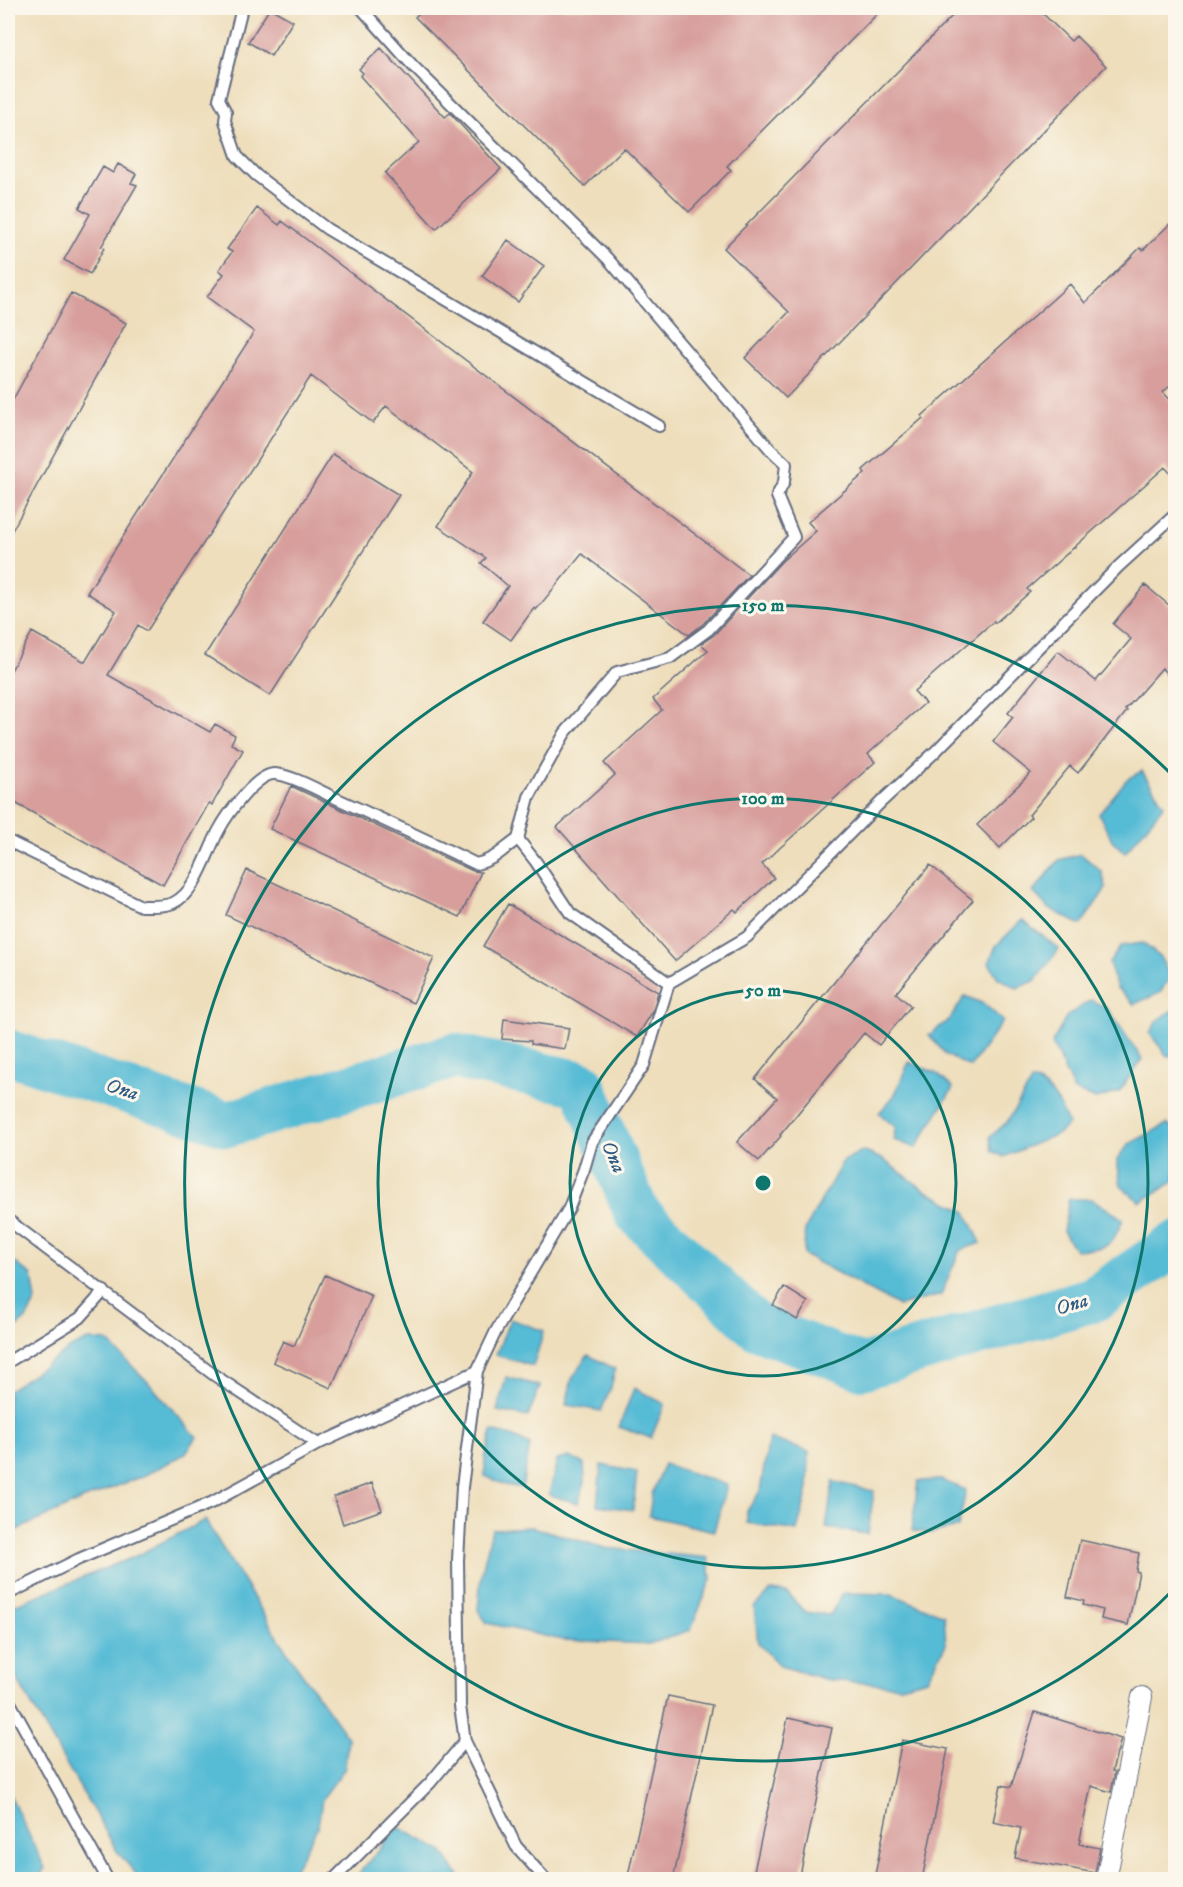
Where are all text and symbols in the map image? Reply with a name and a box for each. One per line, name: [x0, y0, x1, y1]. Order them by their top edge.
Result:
text: 150 m: [742, 595, 785, 617]
text: 100 m: [741, 788, 785, 810]
text: 50 m: [744, 980, 781, 1002]
water label: Ona: [103, 1073, 141, 1107]
water label: Ona: [595, 1137, 631, 1177]
centre of rings: [753, 1173, 773, 1193]
water label: Ona: [1053, 1288, 1091, 1322]

